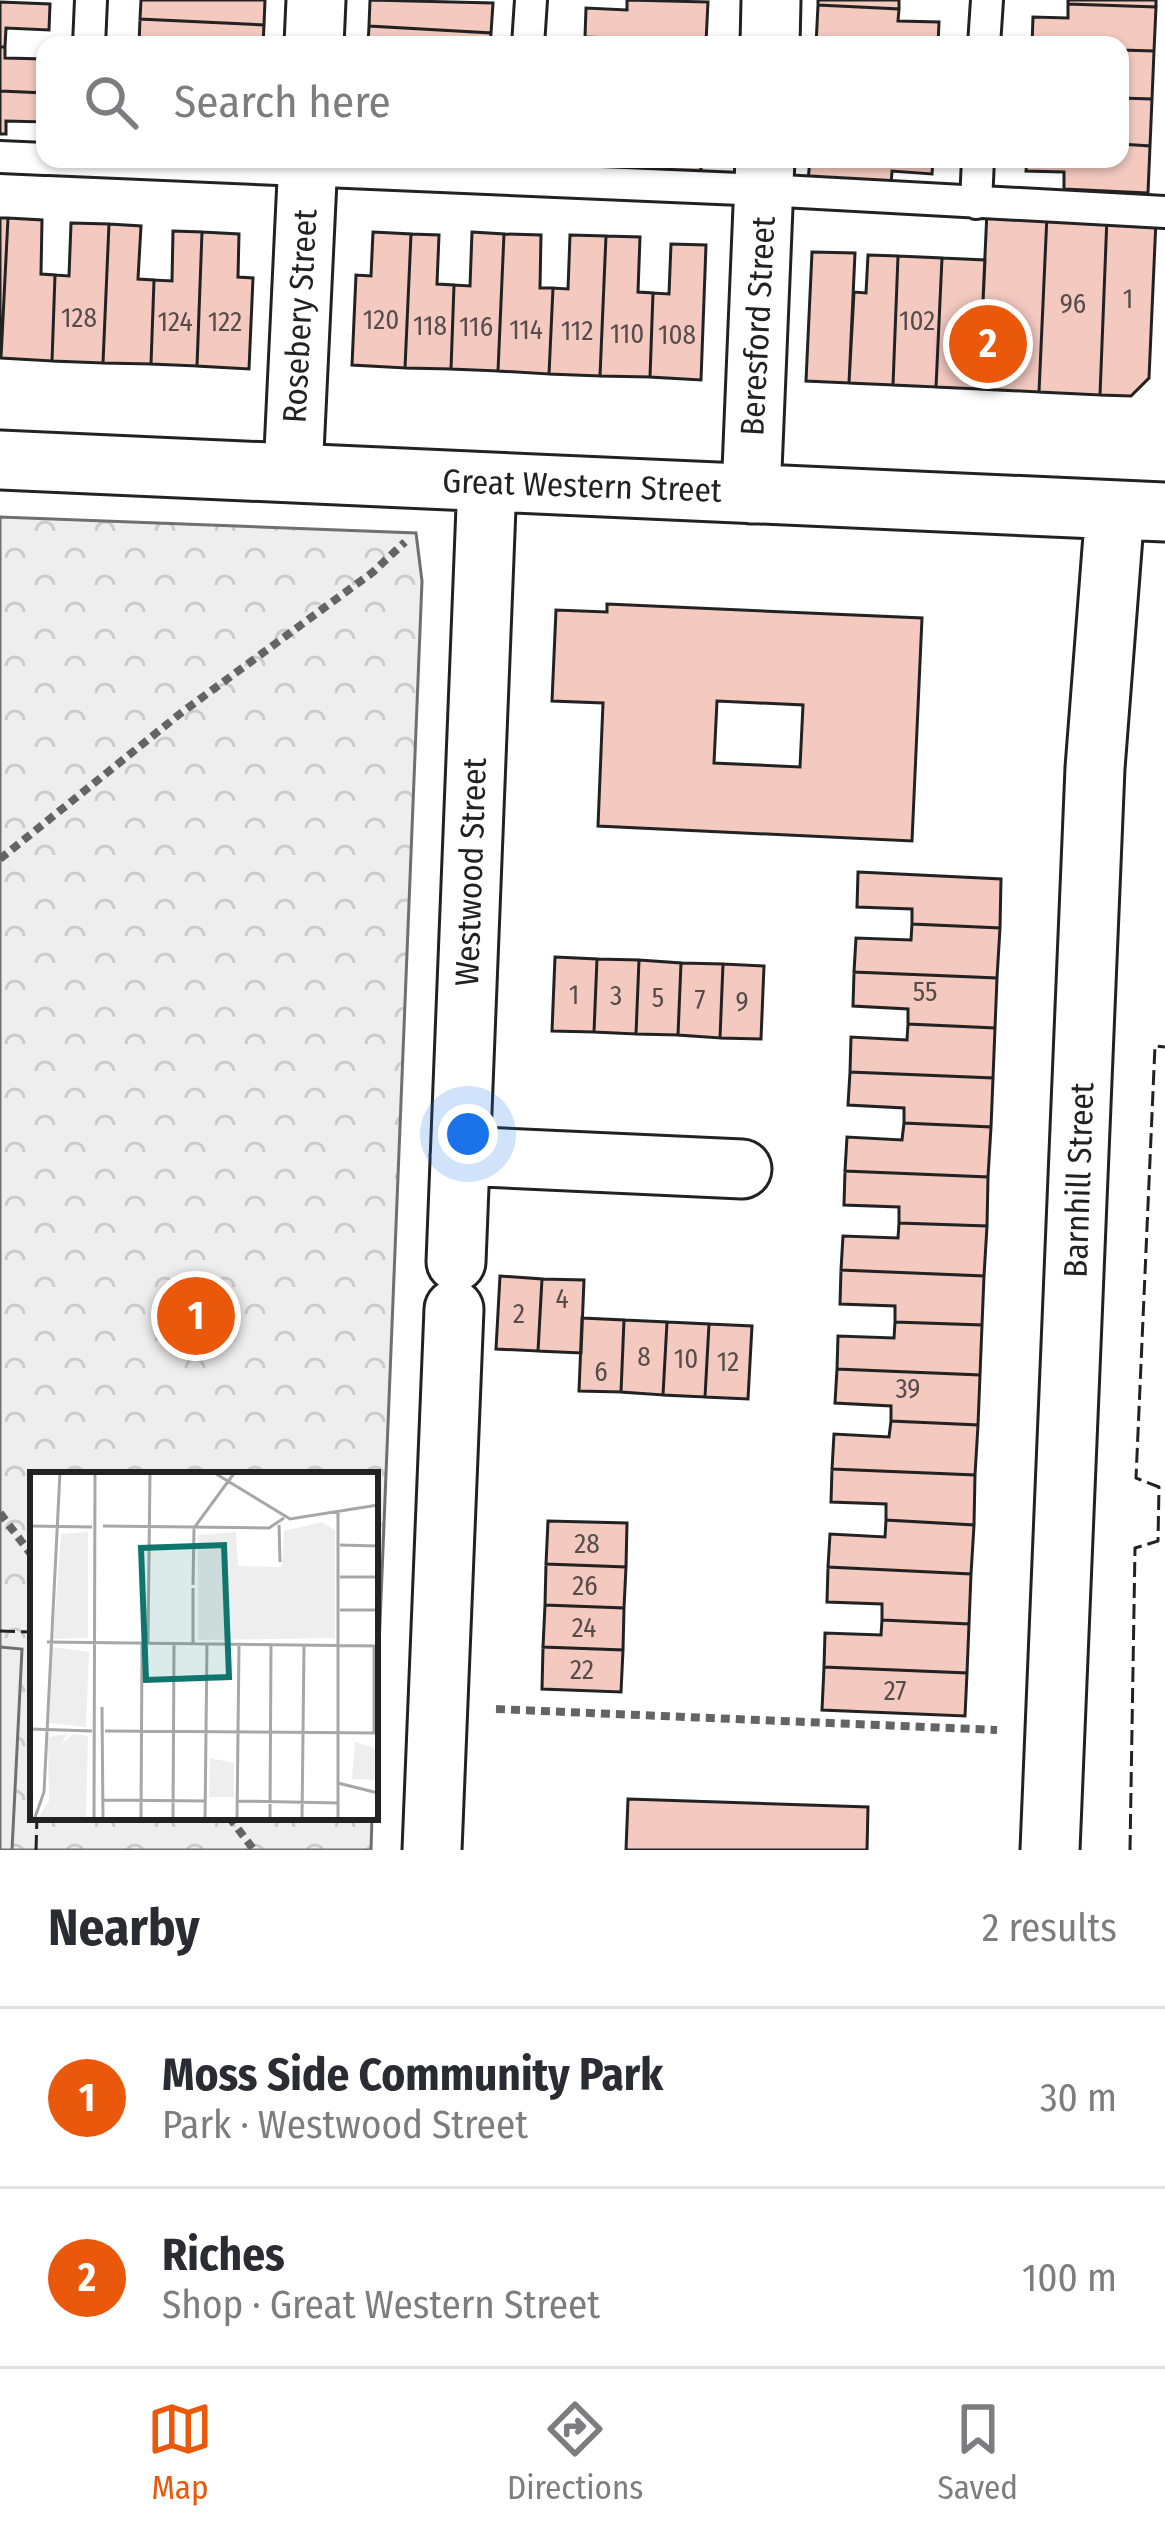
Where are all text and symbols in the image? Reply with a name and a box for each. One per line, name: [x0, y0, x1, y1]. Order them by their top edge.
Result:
search box: [36, 36, 1129, 168]
icon: search: [78, 69, 144, 135]
text: Search here: [174, 75, 391, 129]
street label: Rosebery Street: [274, 208, 326, 424]
street label: Beresford Street: [732, 215, 784, 437]
house number: 1: [1123, 283, 1133, 315]
house number: 96: [1060, 288, 1086, 320]
pin: 2: [949, 299, 1027, 389]
house number: 128: [61, 302, 97, 334]
house number: 120: [363, 304, 399, 336]
house number: 102: [899, 305, 935, 337]
house number: 124: [158, 306, 192, 338]
house number: 122: [208, 306, 242, 338]
house number: 118: [413, 310, 447, 342]
house number: 116: [459, 311, 493, 343]
house number: 114: [509, 314, 543, 346]
house number: 112: [561, 315, 593, 347]
house number: 110: [610, 318, 644, 350]
house number: 108: [658, 319, 696, 351]
street label: Great Western Street: [442, 461, 723, 511]
street label: Westwood Street: [447, 757, 495, 987]
house number: 55: [913, 976, 937, 1008]
house number: 1: [569, 979, 579, 1011]
house number: 3: [610, 980, 622, 1012]
house number: 5: [652, 982, 664, 1014]
house number: 7: [695, 984, 706, 1016]
house number: 9: [735, 986, 749, 1018]
street label: Barnhill Street: [1056, 1082, 1102, 1278]
your location: [438, 1104, 498, 1164]
pin: 1: [157, 1271, 235, 1361]
house number: 4: [555, 1283, 569, 1315]
house number: 2: [513, 1298, 525, 1330]
house number: 8: [637, 1341, 651, 1373]
house number: 10: [674, 1343, 698, 1375]
house number: 12: [717, 1346, 739, 1378]
house number: 6: [594, 1356, 608, 1388]
house number: 39: [895, 1373, 921, 1405]
inset map: [30, 1472, 378, 1820]
house number: 28: [574, 1528, 600, 1560]
house number: 26: [572, 1570, 598, 1602]
house number: 24: [572, 1612, 596, 1644]
house number: 22: [570, 1654, 594, 1686]
house number: 27: [884, 1675, 906, 1707]
text: Nearby: [48, 1897, 200, 1959]
text: 2 results: [982, 1905, 1117, 1951]
text: Moss Side Community Park: [162, 2048, 663, 2102]
text: 1: [79, 2075, 95, 2121]
text: 30 m: [1040, 2075, 1117, 2121]
text: Park · Westwood Street: [162, 2102, 528, 2148]
text: Riches: [162, 2228, 285, 2282]
text: 2: [78, 2255, 96, 2301]
text: 100 m: [1022, 2255, 1117, 2301]
text: Shop · Great Western Street: [162, 2282, 600, 2328]
tab: Map: [147, 2396, 213, 2508]
tab: Directions: [507, 2396, 643, 2508]
tab: Saved: [937, 2396, 1018, 2508]

